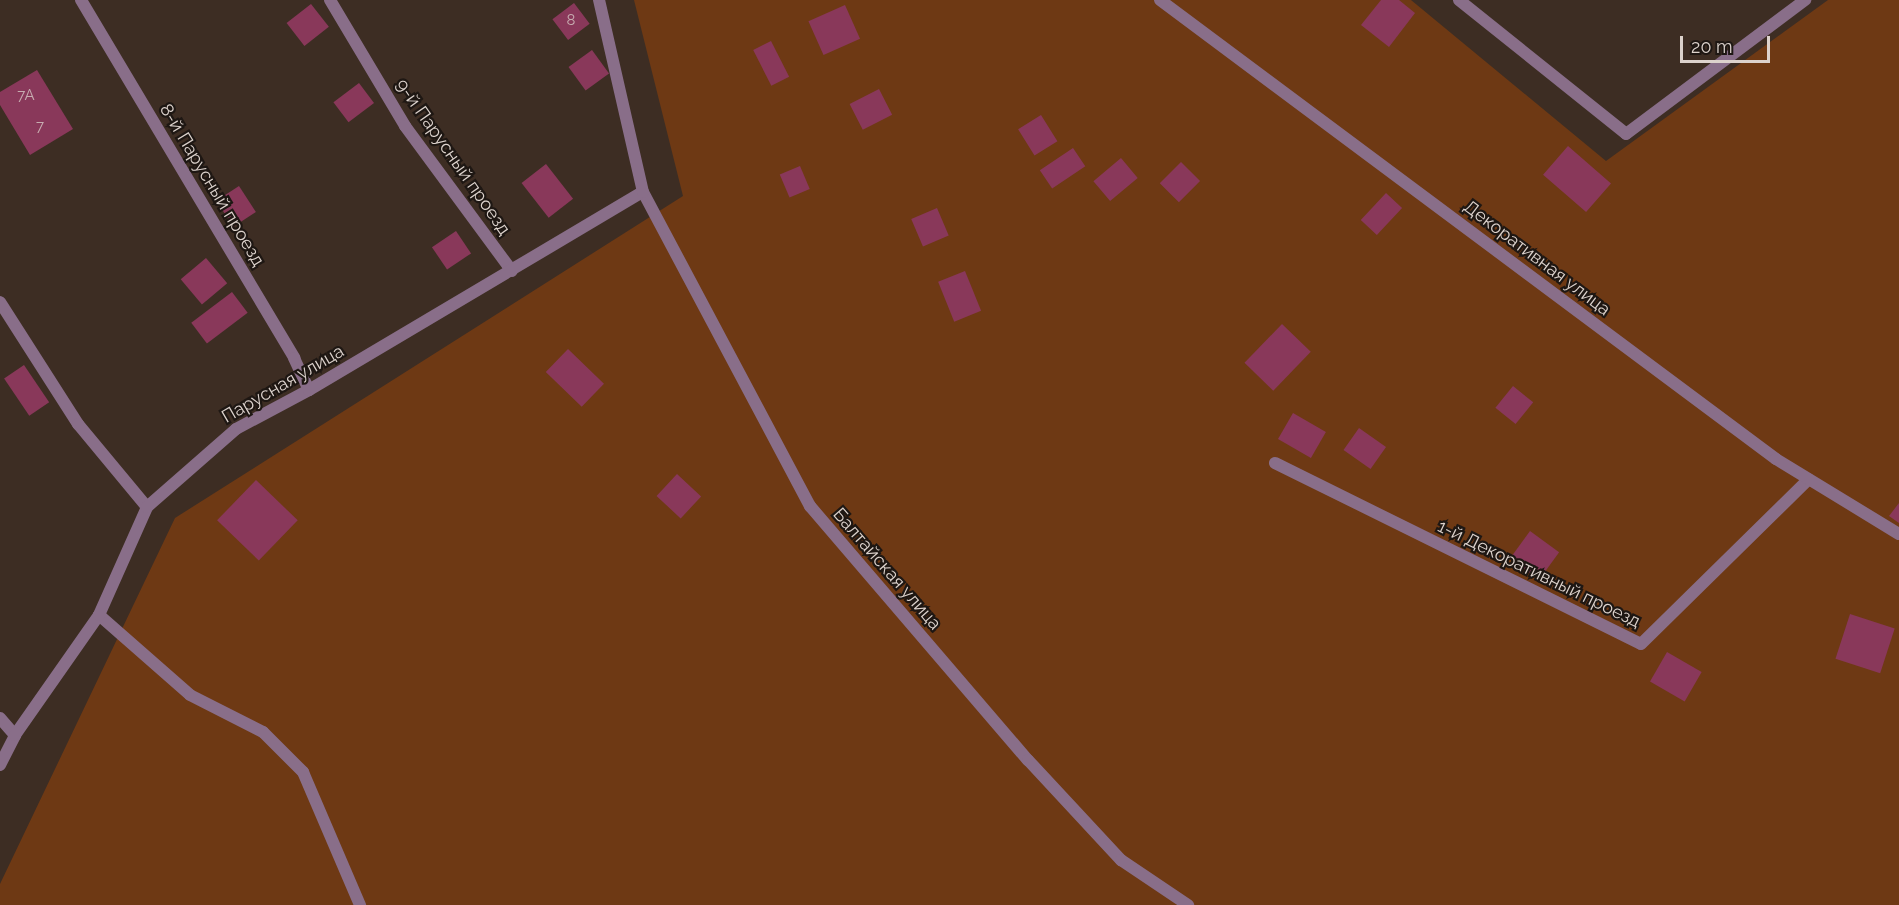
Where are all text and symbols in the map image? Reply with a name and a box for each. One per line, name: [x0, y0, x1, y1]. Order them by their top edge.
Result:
house number: 8: [567, 12, 575, 30]
scale bar: [1683, 24, 1773, 62]
text: 20 m: [1691, 36, 1733, 57]
street label: 9-й Парусный проезд: [391, 75, 515, 239]
house number: 7А: [17, 87, 35, 105]
street label: 8-й Парусный проезд: [155, 100, 269, 270]
house number: 7: [36, 118, 44, 136]
street label: Декоративная улица: [1459, 196, 1615, 320]
street label: Парусная улица: [218, 340, 348, 428]
street label: Балтайская улица: [828, 504, 946, 634]
street label: 1-й Декоративный проезд: [1434, 515, 1644, 633]

